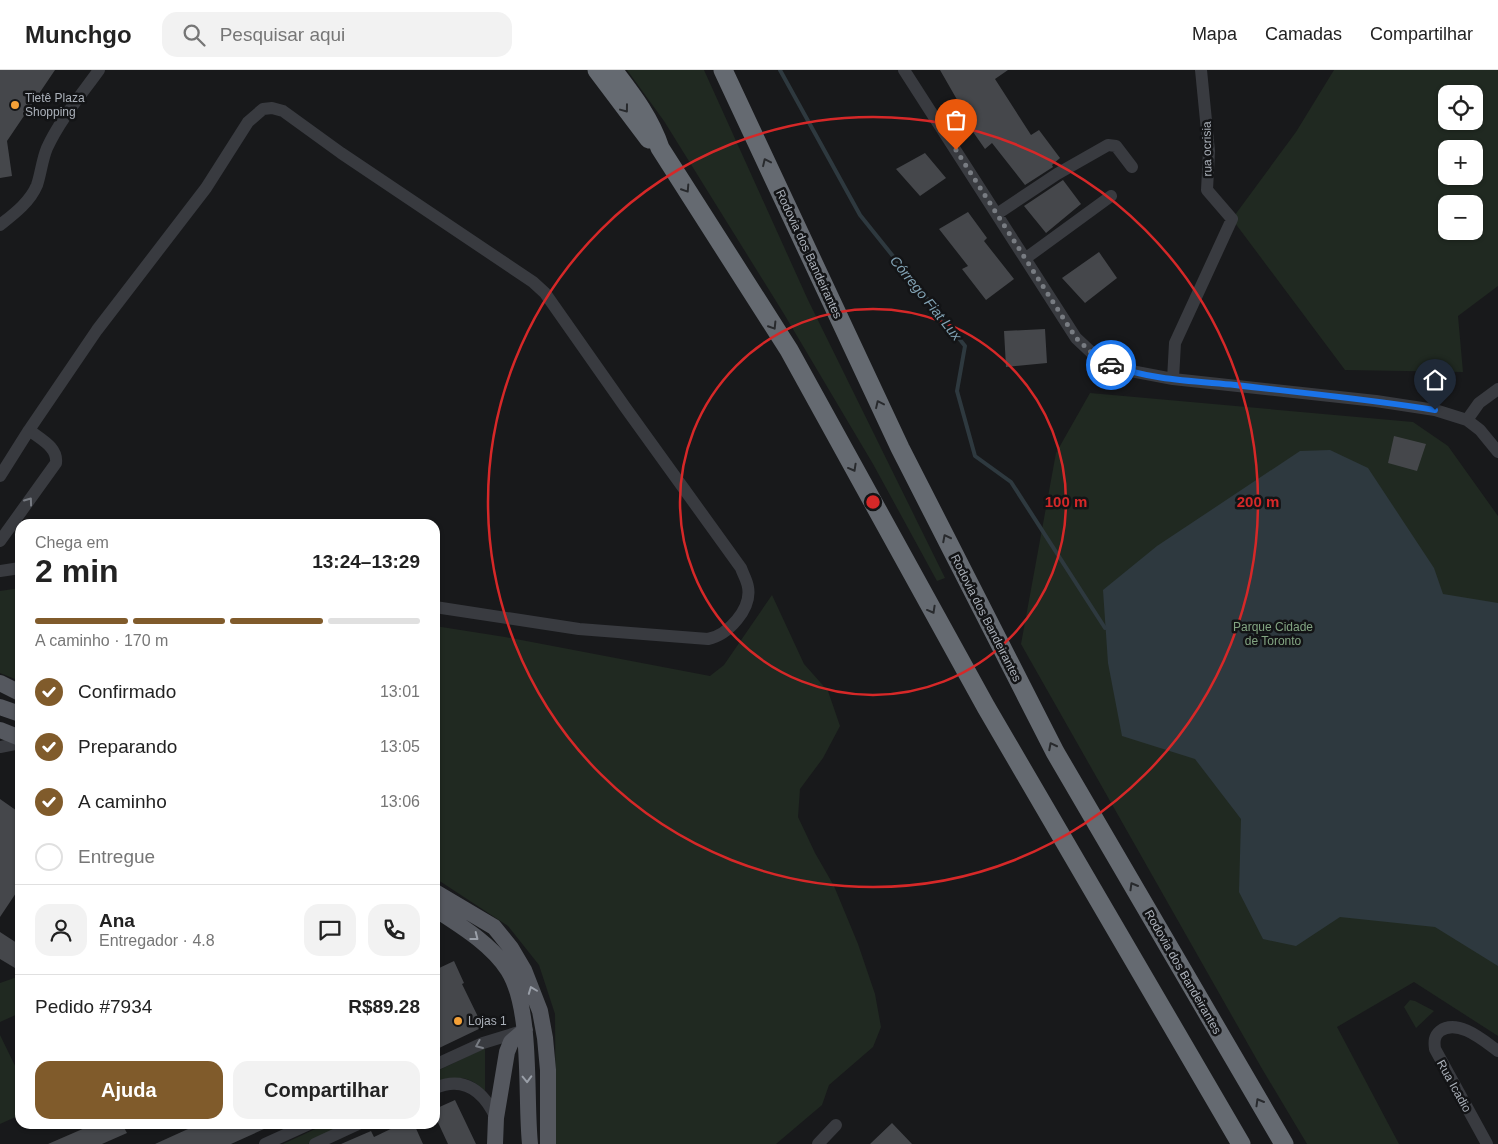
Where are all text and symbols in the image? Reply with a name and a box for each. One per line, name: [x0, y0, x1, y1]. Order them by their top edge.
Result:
search box: [162, 12, 512, 57]
text: Munchgo: [25, 21, 132, 48]
icon: search: [180, 21, 208, 49]
text: Pesquisar aqui: [220, 24, 345, 45]
text: Mapa: [1192, 24, 1237, 44]
text: Camadas: [1265, 24, 1342, 44]
text: Compartilhar: [1370, 24, 1473, 44]
map controls: [1438, 85, 1483, 240]
button: locate: [1438, 85, 1483, 130]
place label: Tietê Plaza Shopping: [25, 91, 85, 119]
marker: Tietê Plaza Shopping: [9, 99, 21, 111]
pin: [935, 99, 977, 150]
one-way arrow: [620, 103, 628, 112]
icon: bag: [942, 106, 970, 134]
street label: rua ocrisia: [1200, 121, 1214, 177]
button: +: [1438, 140, 1483, 185]
one-way arrow: [762, 158, 772, 167]
one-way arrow: [680, 184, 689, 193]
street label: Rodovia dos Bandeirantes: [773, 187, 845, 321]
button: −: [1438, 195, 1483, 240]
water label: Córrego Fiat Lux: [887, 252, 966, 344]
one-way arrow: [767, 321, 777, 330]
courier: [1086, 340, 1136, 390]
icon: car: [1097, 351, 1125, 379]
pin: [1414, 359, 1456, 410]
icon: home: [1421, 366, 1449, 394]
one-way arrow: [875, 400, 886, 409]
one-way arrow: [847, 462, 857, 471]
centre of rings: [864, 493, 882, 511]
text: 100 m: [1045, 493, 1087, 510]
text: 200 m: [1237, 493, 1279, 510]
one-way arrow: [23, 497, 32, 507]
text: Chega em: [35, 534, 109, 551]
one-way arrow: [942, 535, 952, 544]
text: 13:24–13:29: [312, 551, 420, 572]
street label: Rodovia dos Bandeirantes: [948, 552, 1024, 684]
text: 2 min: [35, 553, 119, 589]
one-way arrow: [926, 605, 936, 614]
park label: Parque Cidade de Toronto: [1233, 620, 1313, 648]
text: A caminho · 170 m: [35, 632, 168, 649]
icon: check: [35, 678, 63, 706]
text: Confirmado: [78, 681, 176, 702]
text: 13:01: [380, 683, 420, 700]
icon: check: [35, 733, 63, 761]
text: Preparando: [78, 736, 177, 757]
text: 13:05: [380, 738, 420, 755]
one-way arrow: [1048, 742, 1058, 751]
icon: check: [35, 788, 63, 816]
text: A caminho: [78, 791, 167, 812]
text: 13:06: [380, 793, 420, 810]
text: Entregue: [78, 846, 155, 867]
one-way arrow: [1130, 883, 1140, 892]
button: person: [35, 904, 87, 956]
button: chat: [304, 904, 356, 956]
button: phone: [368, 904, 420, 956]
street label: Rodovia dos Bandeirantes: [1142, 908, 1224, 1036]
text: Ana: [99, 910, 135, 931]
one-way arrow: [469, 931, 479, 940]
text: Entregador · 4.8: [99, 932, 215, 949]
one-way arrow: [528, 987, 538, 995]
text: Pedido #7934: [35, 996, 152, 1017]
text: R$89.28: [348, 996, 420, 1017]
place label: Lojas 1: [468, 1014, 507, 1028]
marker: Lojas 1: [452, 1015, 464, 1027]
one-way arrow: [475, 1039, 484, 1050]
street label: Rua Icadio: [1434, 1058, 1474, 1115]
button: Ajuda: [35, 1061, 223, 1119]
button: Compartilhar: [233, 1061, 420, 1119]
one-way arrow: [521, 1075, 532, 1083]
one-way arrow: [1256, 1098, 1266, 1107]

